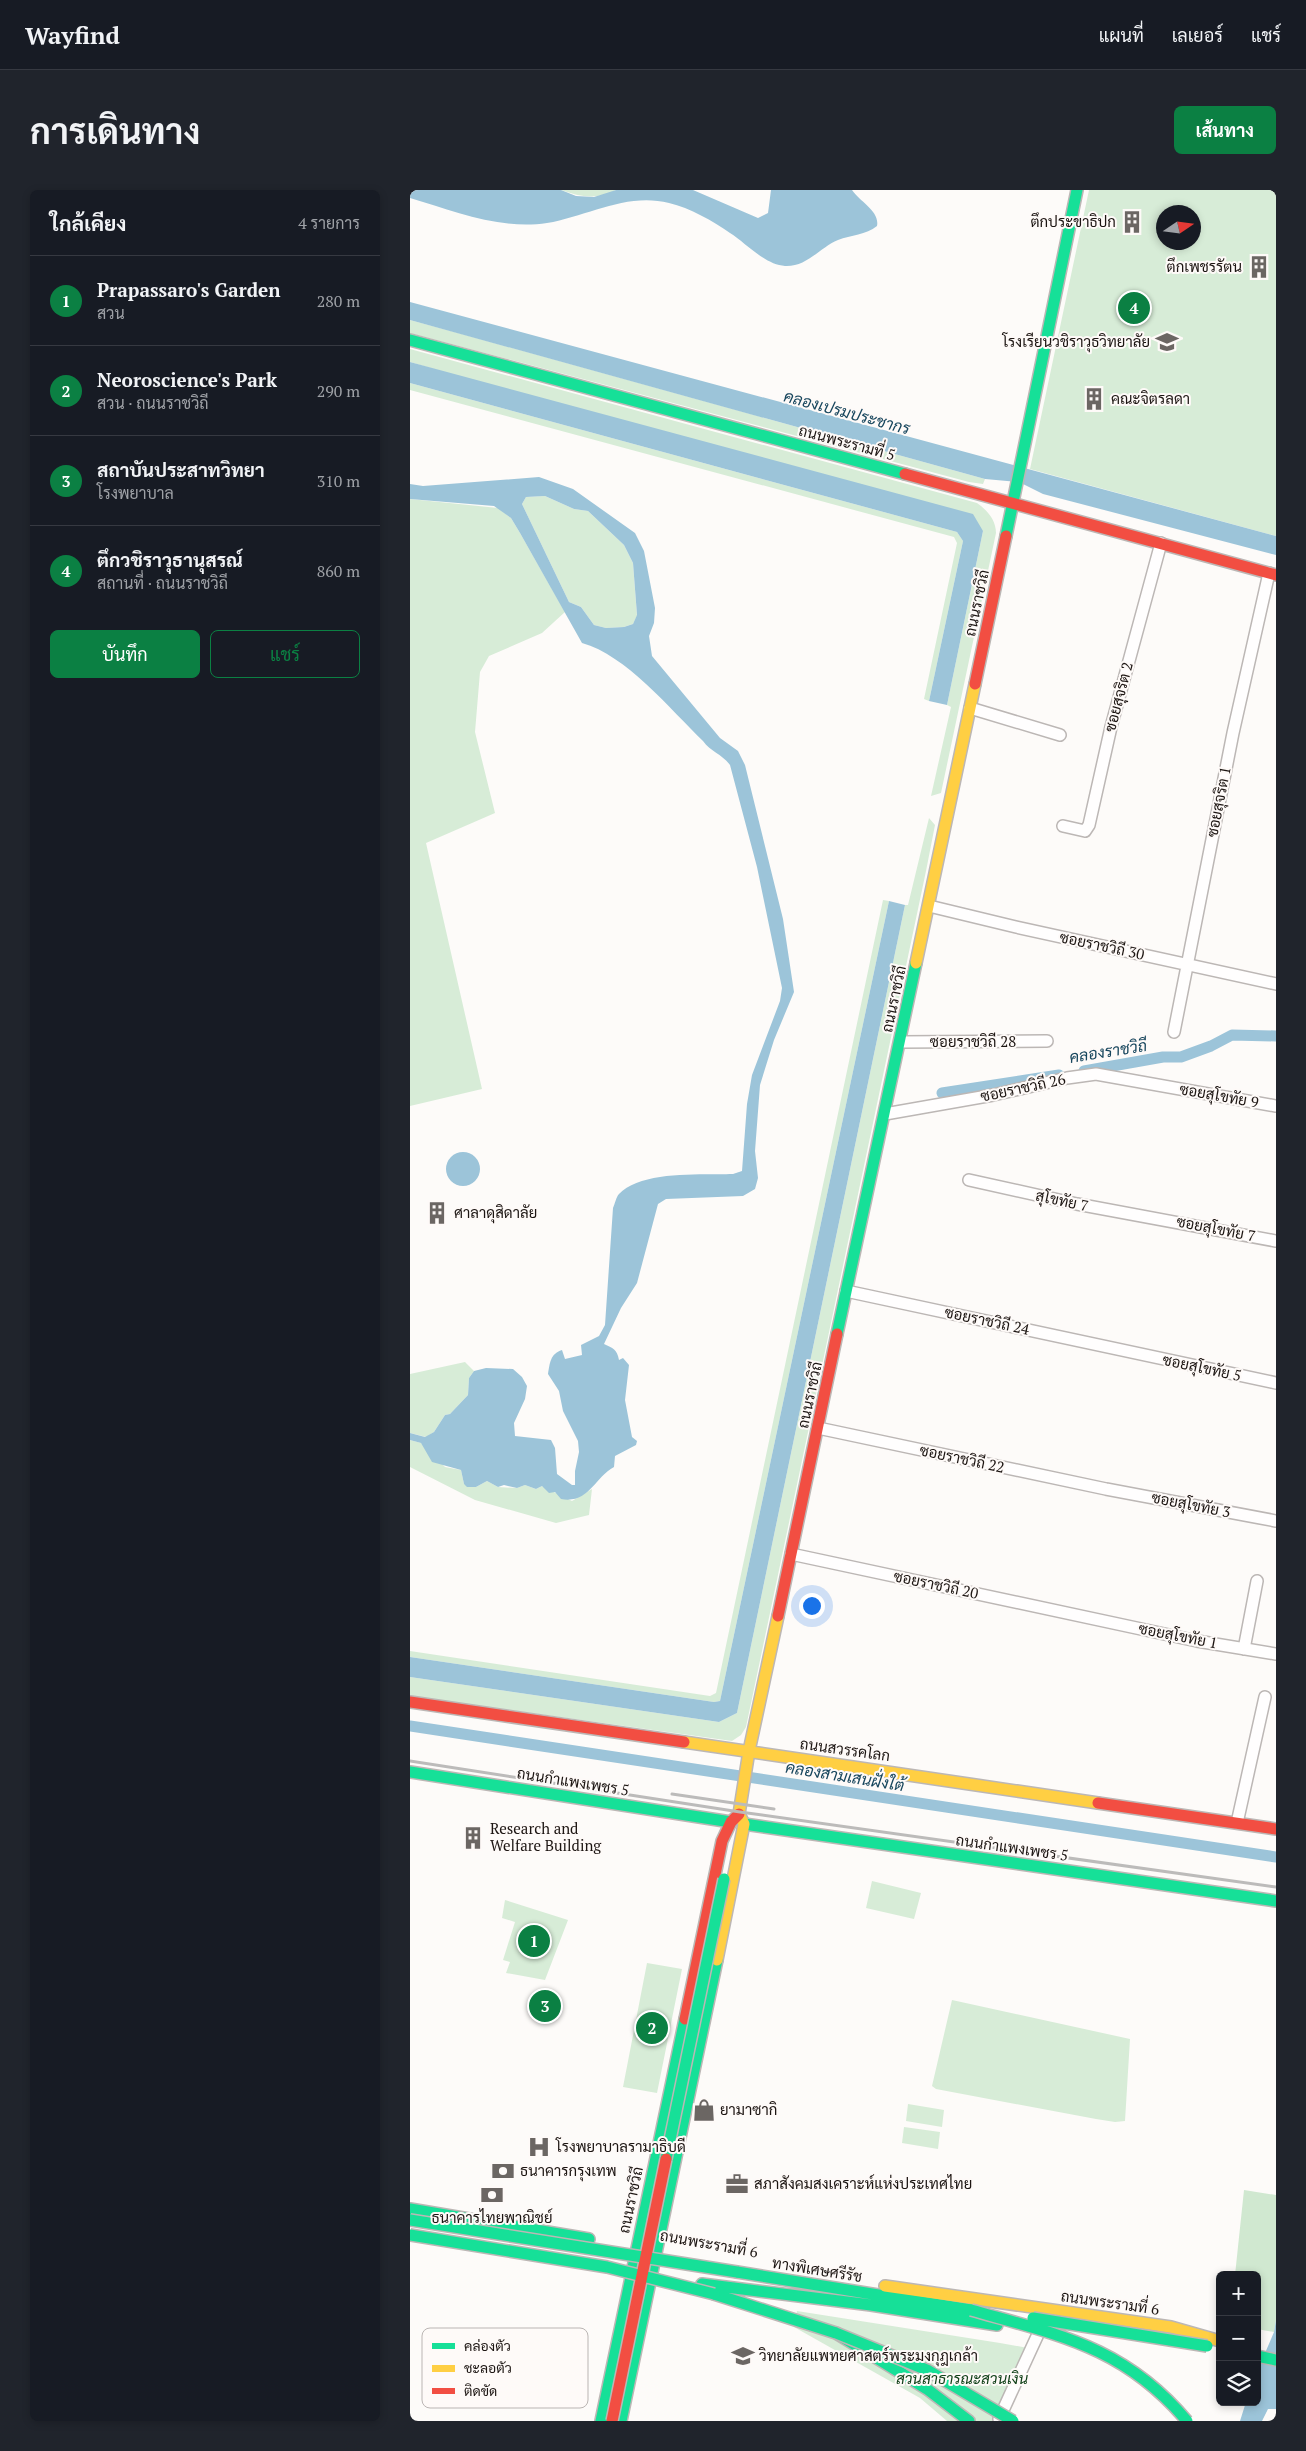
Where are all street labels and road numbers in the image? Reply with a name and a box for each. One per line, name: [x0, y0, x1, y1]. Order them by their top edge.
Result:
street label: ถนนพระรามที่ 5: [797, 416, 899, 465]
street label: ถนนราชวิถี: [959, 568, 993, 638]
street label: ซอยสุจริต 2: [1099, 660, 1139, 734]
street label: ซอยสุจริต 1: [1201, 765, 1237, 839]
street label: ซอยราชวิถี 30: [1058, 926, 1146, 964]
street label: ถนนราชวิถี: [876, 964, 910, 1034]
street label: ซอยราชวิถี 28: [930, 1031, 1016, 1051]
street label: ซอยราชวิถี 26: [979, 1068, 1067, 1106]
street label: ซอยสุโขทัย 9: [1178, 1078, 1260, 1114]
street label: สุโขทัย 7: [1034, 1185, 1090, 1217]
street label: ซอยสุโขทัย 7: [1175, 1211, 1257, 1247]
street label: ซอยราชวิถี 24: [943, 1301, 1031, 1339]
street label: ซอยสุโขทัย 5: [1161, 1349, 1243, 1387]
street label: ถนนราชวิถี: [792, 1360, 826, 1430]
street label: ซอยราชวิถี 22: [918, 1439, 1006, 1477]
street label: ซอยสุโขทัย 3: [1150, 1487, 1232, 1523]
street label: ซอยราชวิถี 20: [892, 1565, 980, 1603]
street label: ซอยสุโขทัย 1: [1137, 1618, 1219, 1654]
street label: ถนนสวรรคโลก: [799, 1733, 891, 1765]
street label: ถนนกำแพงเพชร 5: [516, 1762, 631, 1800]
street label: ถนนกำแพงเพชร 5: [955, 1829, 1070, 1865]
street label: ถนนราชวิถี: [613, 2165, 647, 2235]
street label: ถนนพระรามที่ 6: [659, 2221, 760, 2261]
street label: ทางพิเศษศรีรัช: [771, 2252, 864, 2286]
street label: ถนนพระรามที่ 6: [1060, 2281, 1161, 2319]

